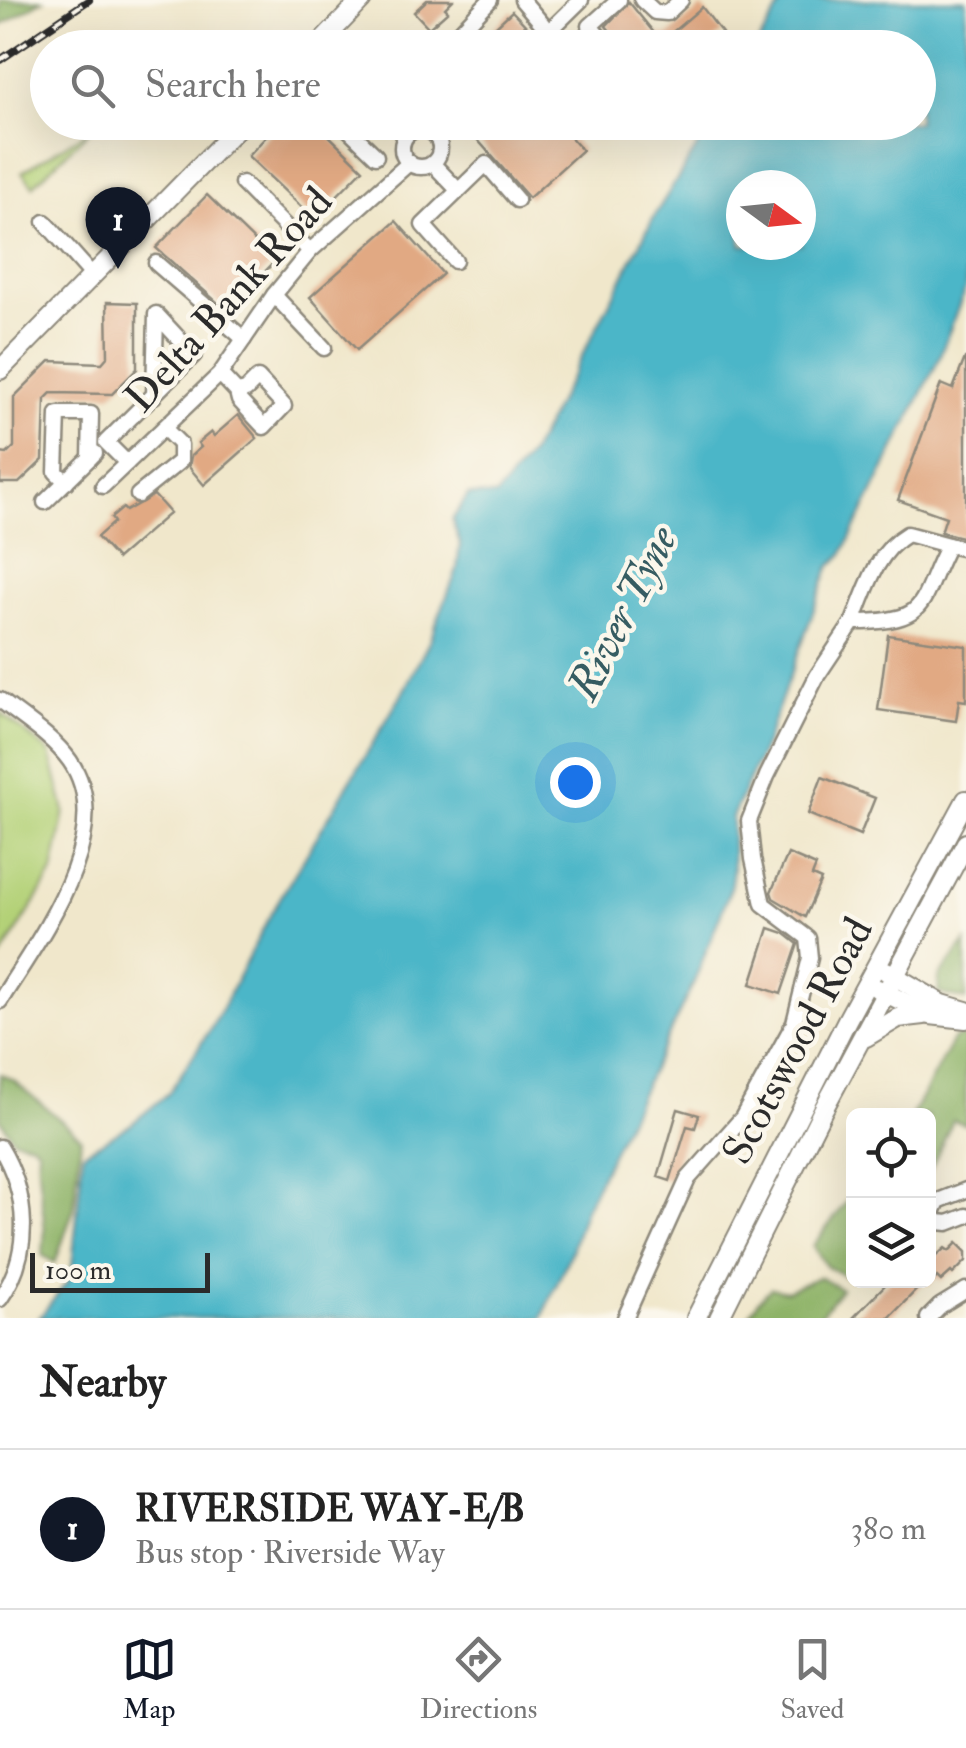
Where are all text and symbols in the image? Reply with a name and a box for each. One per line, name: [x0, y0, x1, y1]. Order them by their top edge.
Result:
search box: [30, 30, 936, 140]
icon: search: [65, 58, 120, 113]
text: Search here: [145, 61, 321, 109]
north arrow: [726, 170, 816, 260]
street label: Delta Bank Road: [114, 176, 344, 423]
pin: 1: [86, 186, 150, 269]
water label: River Tyne: [555, 516, 691, 710]
your location: [550, 757, 601, 808]
street label: Scotswood Road: [711, 909, 885, 1173]
map controls: [846, 1108, 936, 1288]
button: locate: [846, 1108, 936, 1198]
button: layers: [846, 1198, 936, 1288]
scale bar: [30, 1248, 210, 1292]
text: 100 m: [45, 1253, 111, 1288]
text: Nearby: [40, 1357, 166, 1409]
text: RIVERSIDE WAY-E/B: [135, 1485, 525, 1533]
text: 1: [67, 1509, 78, 1549]
text: 380 m: [851, 1509, 926, 1549]
text: Bus stop · Riverside Way: [135, 1533, 445, 1573]
tab: Map: [122, 1632, 177, 1727]
tab: Directions: [420, 1632, 537, 1727]
tab: Saved: [780, 1632, 844, 1727]

